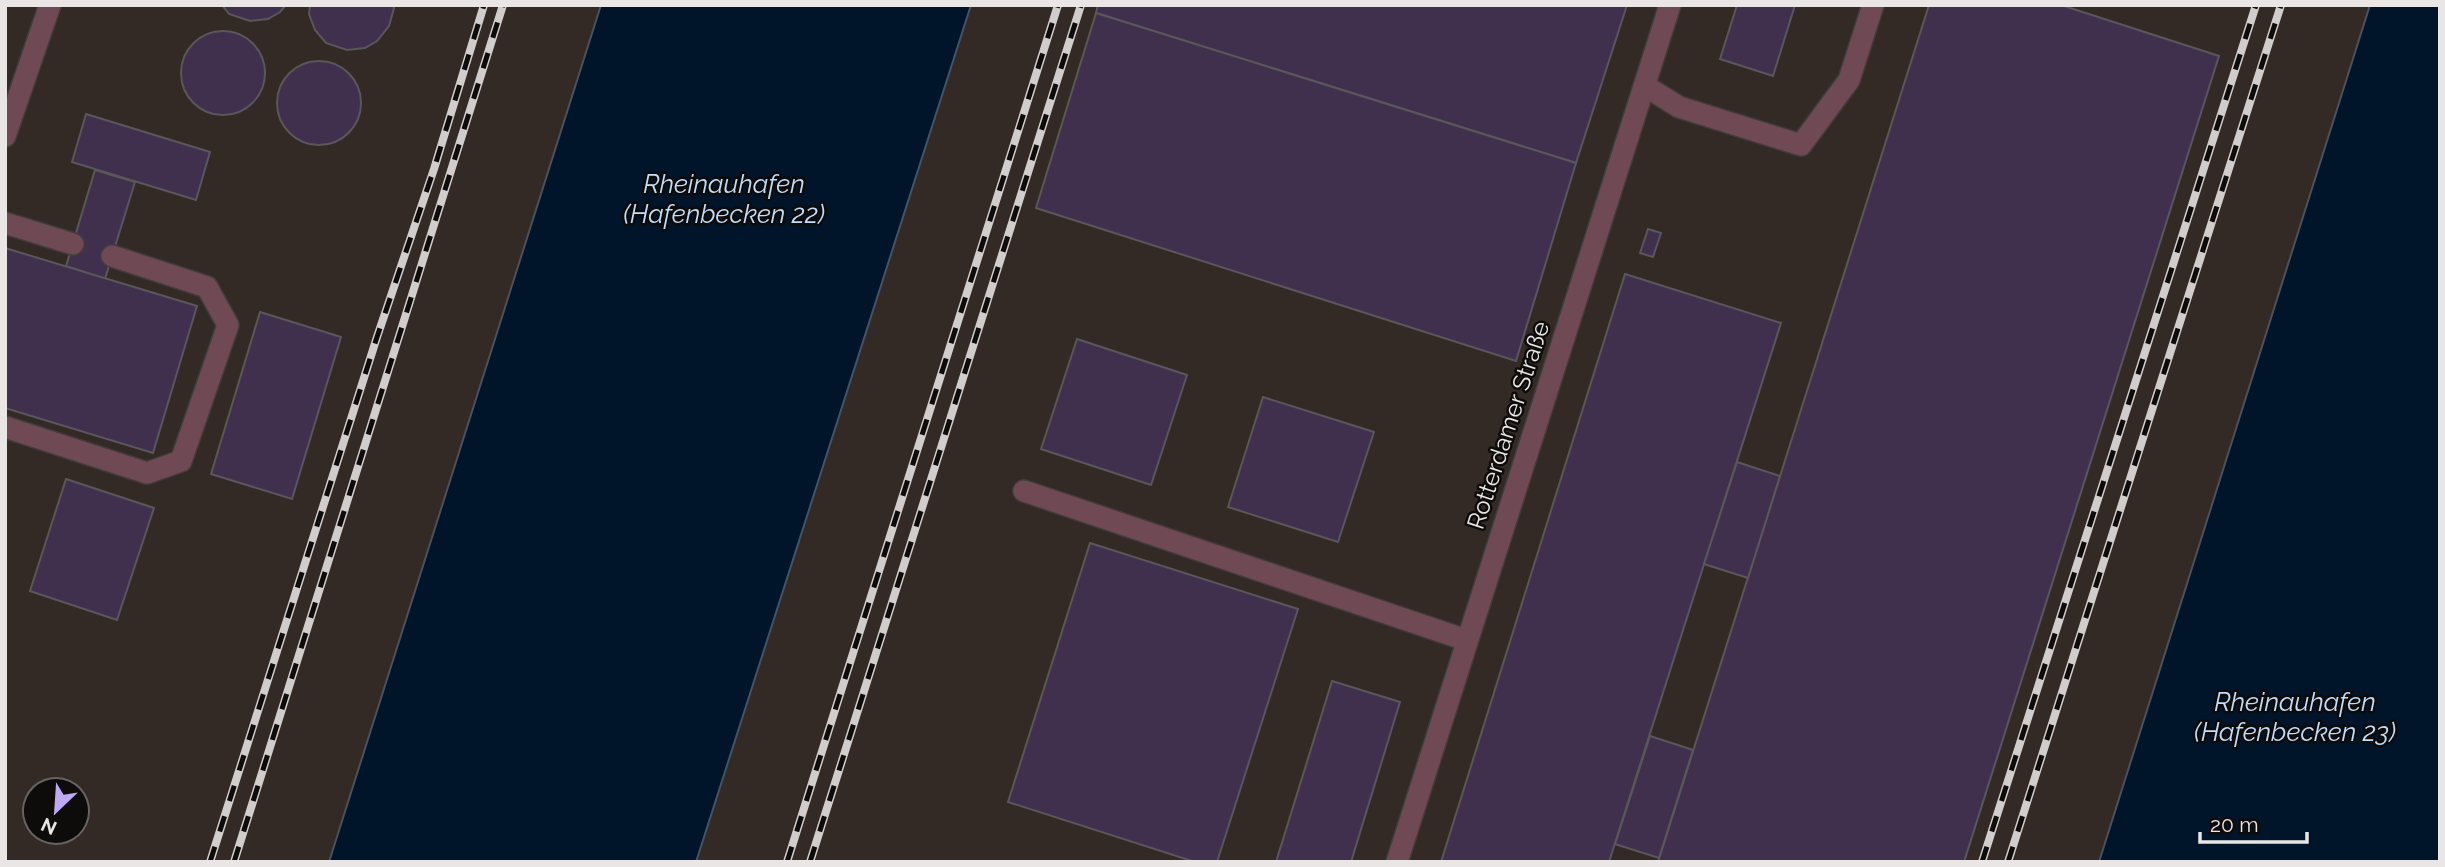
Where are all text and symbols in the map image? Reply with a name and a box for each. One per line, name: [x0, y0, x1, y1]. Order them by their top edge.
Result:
water label: Rheinauhafen (Hafenbecken 22): [623, 169, 825, 229]
street label: Rotterdamer Straße: [1461, 317, 1555, 533]
water label: Rheinauhafen (Hafenbecken 23): [2194, 687, 2396, 747]
north arrow: [21, 776, 91, 846]
scale bar: [2200, 800, 2307, 844]
text: 20 m: [2210, 812, 2258, 837]
text: N: [38, 813, 60, 839]

